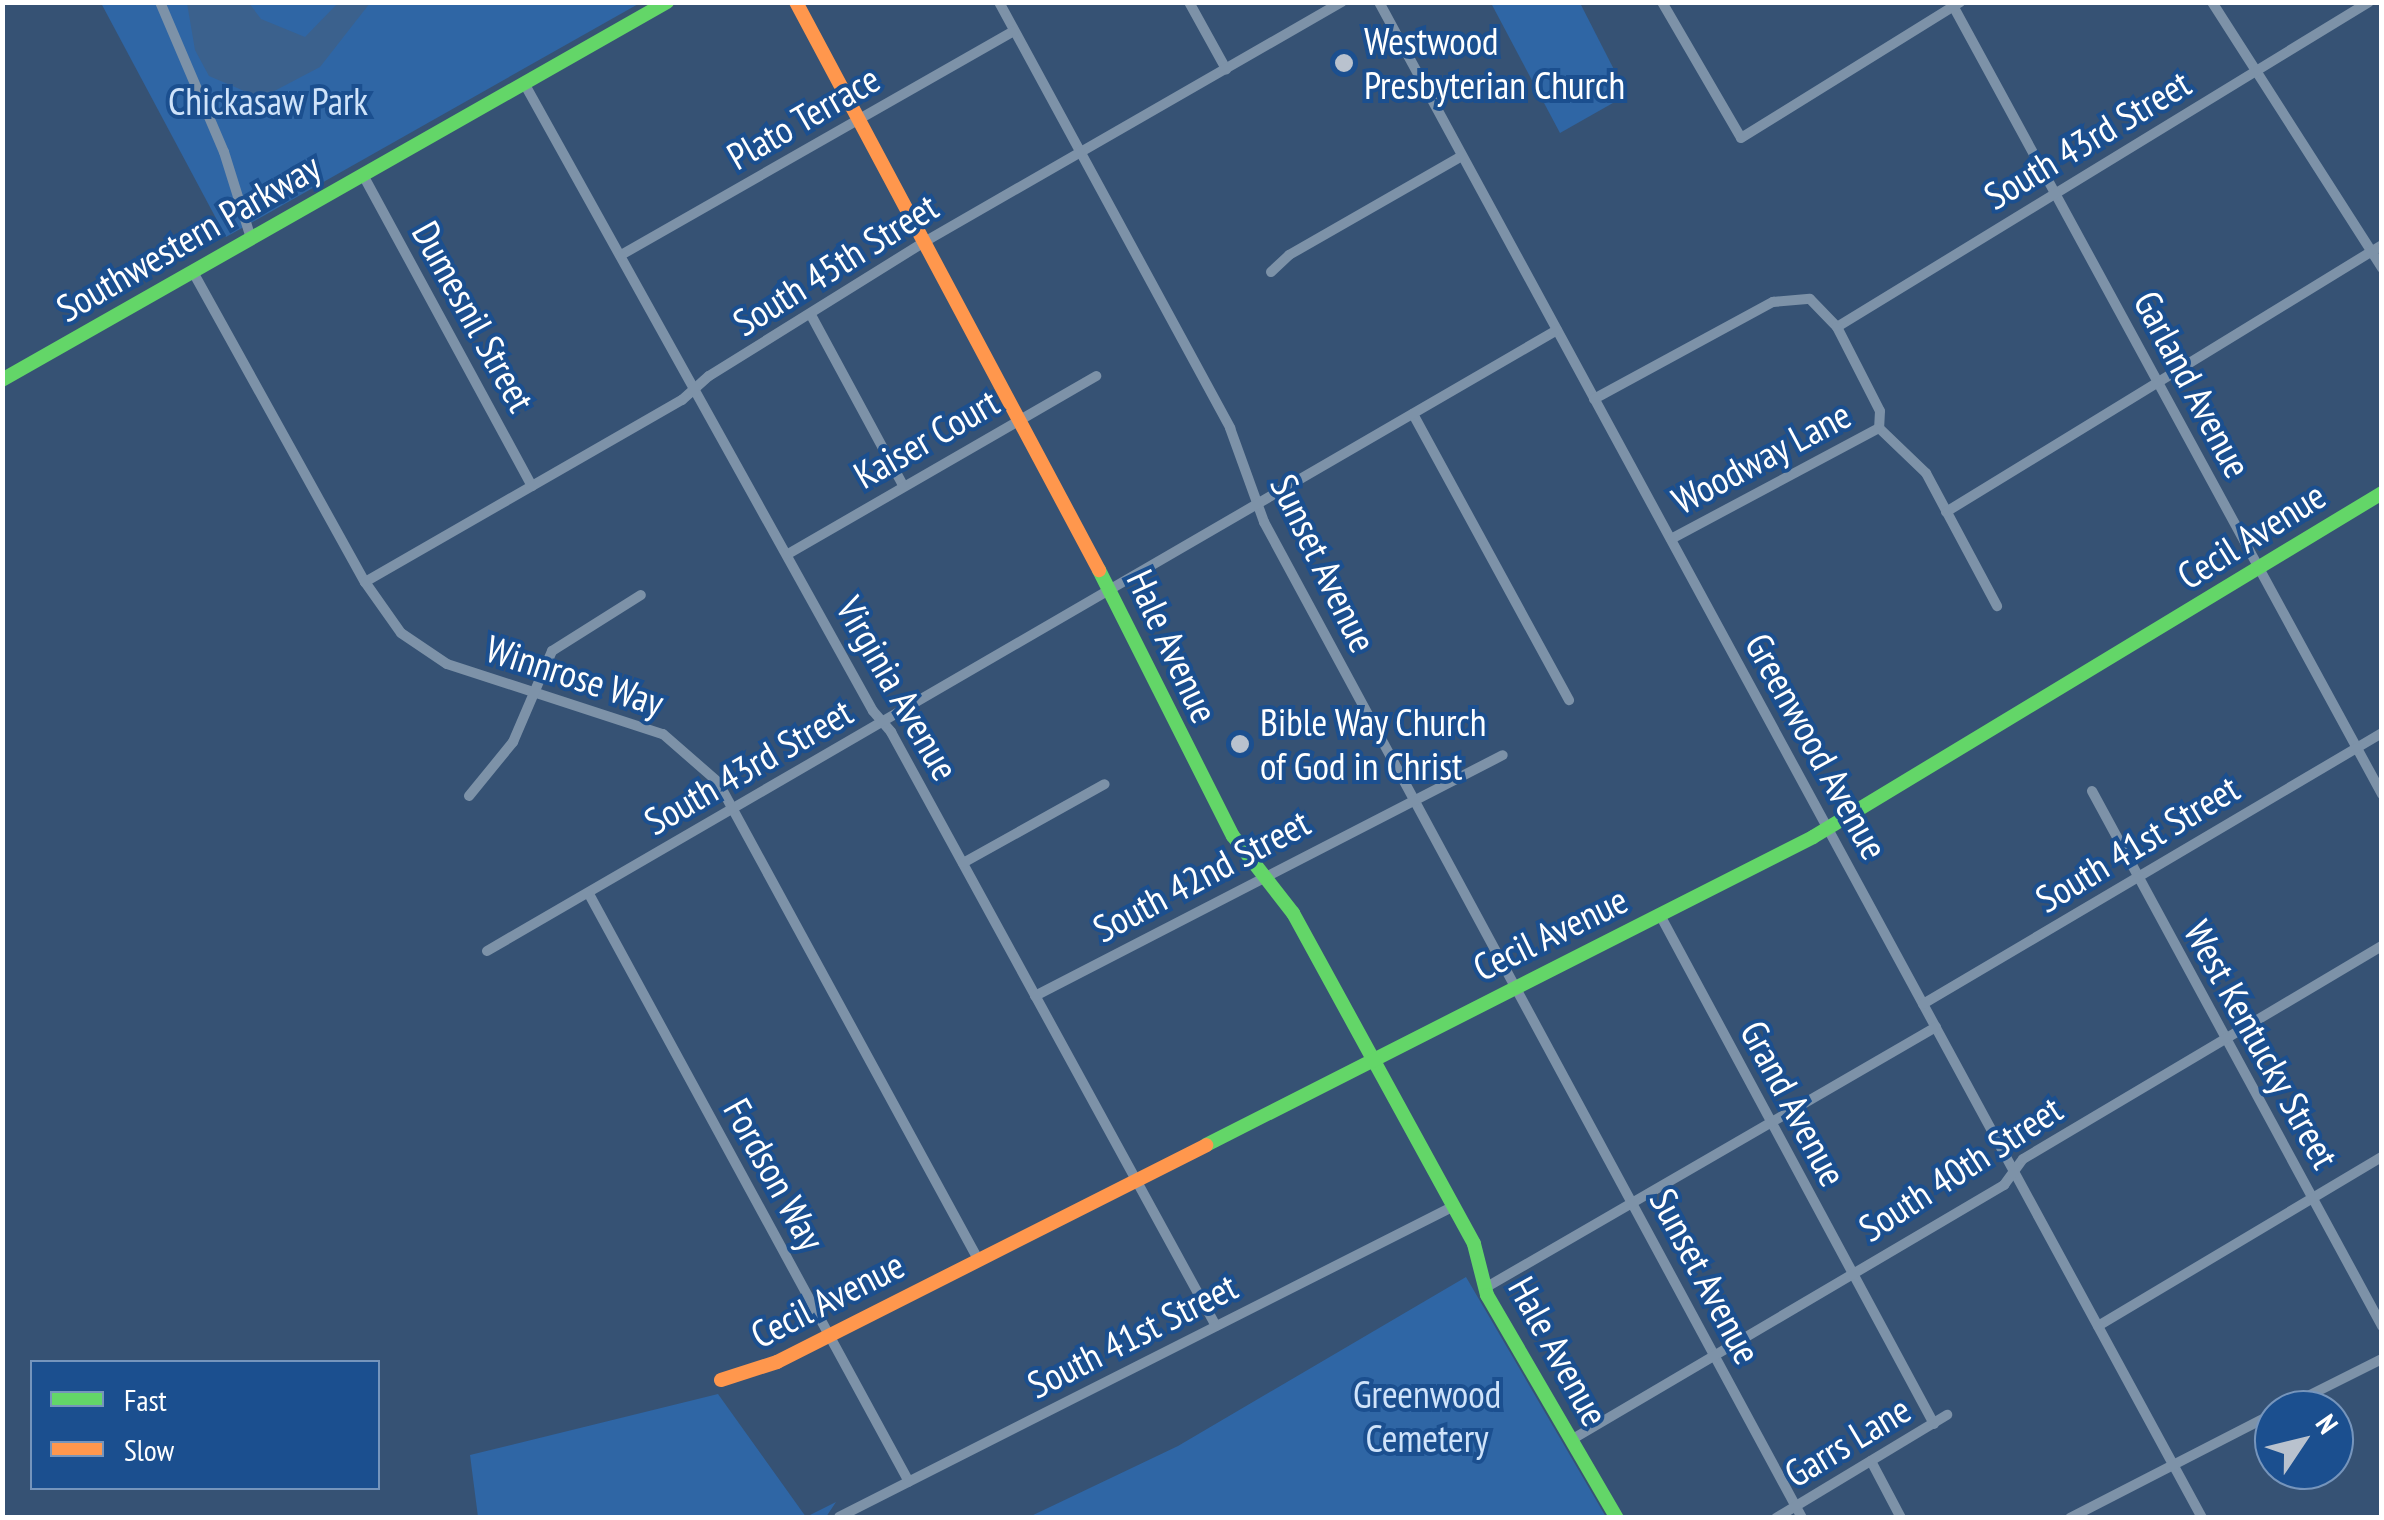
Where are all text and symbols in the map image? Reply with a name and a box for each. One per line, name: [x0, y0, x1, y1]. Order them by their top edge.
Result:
place label: Westwood Presbyterian Church: [1364, 18, 1625, 107]
marker: Westwood Presbyterian Church: [1333, 52, 1355, 74]
street label: Plato Terrace: [718, 55, 888, 179]
street label: South 43rd Street: [1976, 60, 2198, 218]
park label: Chickasaw Park: [168, 78, 368, 124]
street label: Southwestern Parkway: [48, 143, 328, 331]
street label: South 45th Street: [724, 183, 946, 345]
street label: Dumesnil Street: [403, 213, 545, 419]
street label: Garland Avenue: [2125, 283, 2261, 485]
street label: Kaiser Court: [846, 378, 1006, 498]
street label: Woodway Lane: [1664, 391, 1858, 523]
street label: Sunset Avenue: [1261, 466, 1387, 660]
street label: Cecil Avenue: [2168, 472, 2334, 598]
street label: Hale Avenue: [1118, 562, 1228, 730]
street label: Virginia Avenue: [827, 588, 969, 788]
street label: Winnrose Way: [480, 625, 670, 725]
street label: Greenwood Avenue: [1736, 625, 1898, 867]
street label: South 43rd Street: [636, 688, 860, 844]
place label: Bible Way Church of God in Christ: [1260, 699, 1488, 788]
marker: Bible Way Church of God in Christ: [1229, 733, 1251, 755]
street label: South 41st Street: [2027, 765, 2247, 921]
street label: South 42nd Street: [1085, 799, 1317, 951]
street label: Cecil Avenue: [1465, 876, 1635, 990]
street label: West Kentucky Street: [2175, 912, 2349, 1176]
street label: Grand Avenue: [1731, 1012, 1857, 1194]
street label: South 40th Street: [1850, 1086, 2070, 1250]
street label: Fordson Way: [715, 1090, 835, 1258]
street label: Sunset Avenue: [1641, 1180, 1771, 1372]
street label: Cecil Avenue: [742, 1241, 912, 1357]
street label: South 41st Street: [1020, 1263, 1244, 1407]
street label: Hale Avenue: [1499, 1268, 1619, 1434]
legend: [30, 1360, 380, 1490]
park label: Greenwood Cemetery: [1353, 1371, 1501, 1460]
text: Fast: [124, 1380, 167, 1419]
street label: Garrs Lane: [1776, 1386, 1918, 1496]
north arrow: [2254, 1390, 2354, 1490]
text: N: [2308, 1407, 2347, 1440]
text: Slow: [124, 1430, 174, 1469]

